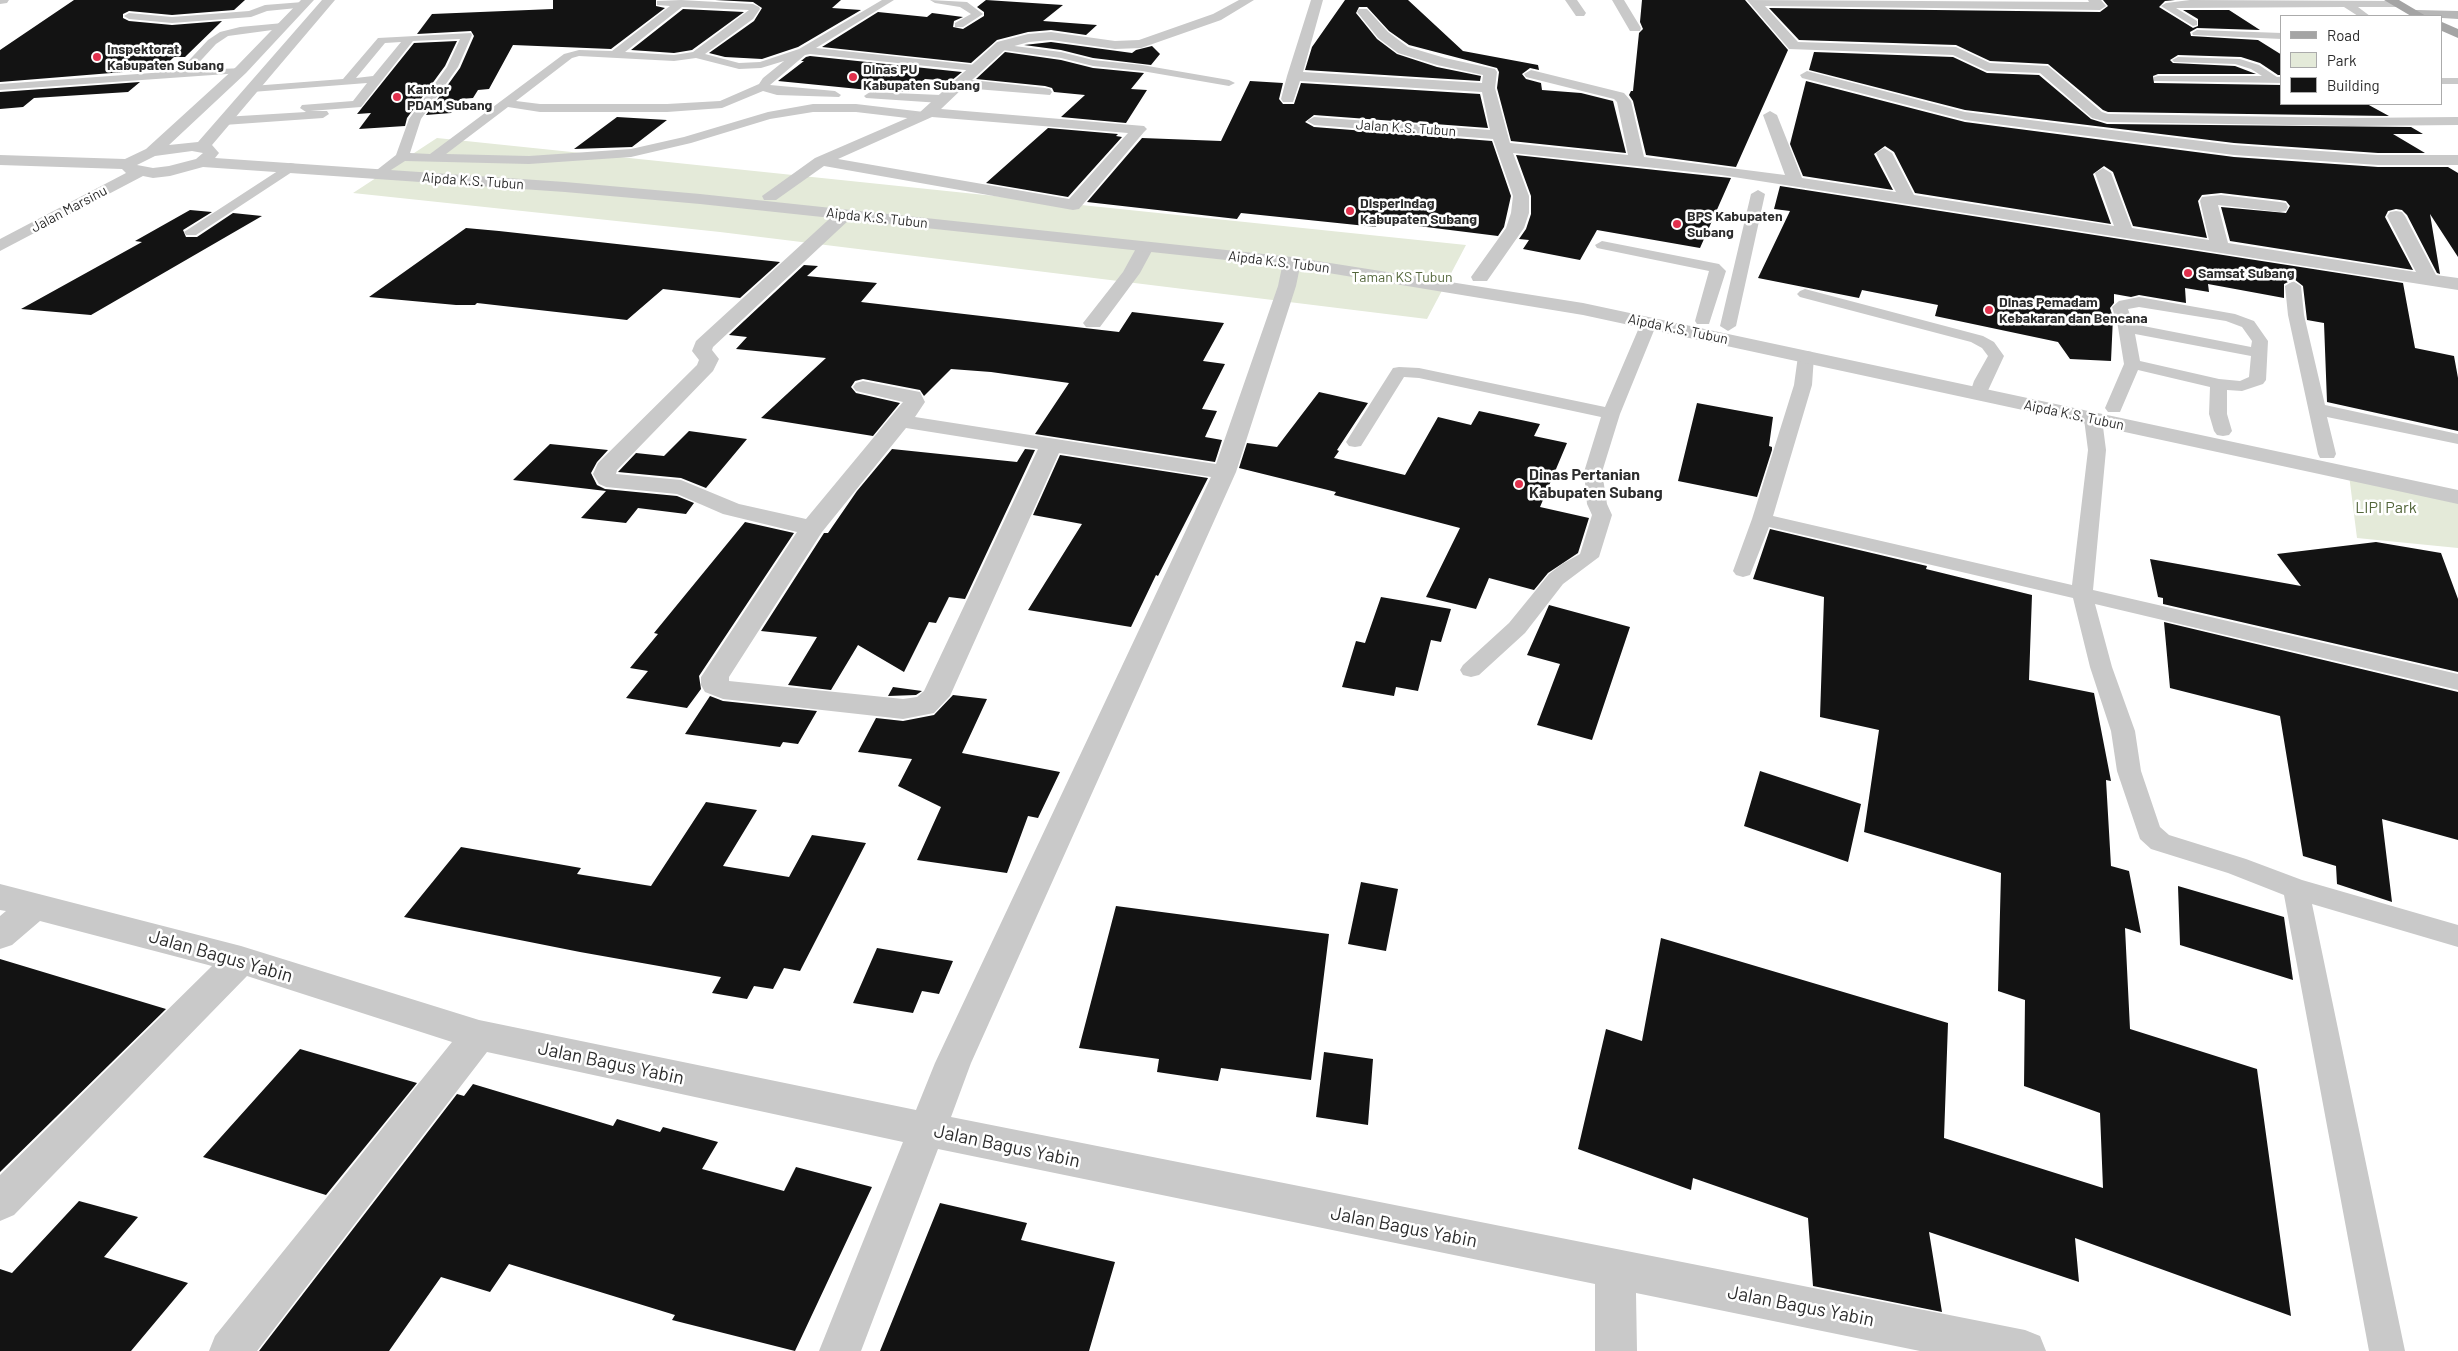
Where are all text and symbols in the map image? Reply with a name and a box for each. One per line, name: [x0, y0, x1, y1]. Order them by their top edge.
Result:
legend: [2280, 15, 2443, 105]
text: Road: [2327, 26, 2360, 44]
place label: Inspektorat Kabupaten Subang: [107, 41, 224, 74]
marker: Inspektorat Kabupaten Subang: [91, 51, 103, 63]
text: Park: [2327, 51, 2356, 69]
place label: Dinas PU Kabupaten Subang: [863, 61, 980, 94]
marker: Dinas PU Kabupaten Subang: [847, 71, 859, 83]
text: Building: [2327, 76, 2380, 94]
place label: Kantor PDAM Subang: [407, 81, 492, 114]
marker: Kantor PDAM Subang: [391, 91, 403, 103]
street label: Jalan K.S. Tubun: [1355, 116, 1457, 140]
street label: Aipda K.S. Tubun: [422, 169, 524, 193]
street label: Jalan Marsinu: [28, 182, 110, 236]
place label: Disperindag Kabupaten Subang: [1360, 195, 1477, 228]
street label: Aipda K.S. Tubun: [825, 204, 929, 232]
marker: Disperindag Kabupaten Subang: [1344, 205, 1356, 217]
place label: BPS Kabupaten Subang: [1687, 208, 1783, 240]
marker: BPS Kabupaten Subang: [1671, 218, 1683, 230]
street label: Aipda K.S. Tubun: [1227, 247, 1331, 277]
place label: Samsat Subang: [2198, 265, 2294, 281]
marker: Samsat Subang: [2182, 267, 2194, 279]
park label: Taman KS Tubun: [1352, 269, 1452, 285]
place label: Dinas Pemadam Kebakaran dan Bencana: [1999, 294, 2148, 326]
marker: Dinas Pemadam Kebakaran dan Bencana: [1983, 304, 1995, 316]
street label: Aipda K.S. Tubun: [1626, 310, 1730, 348]
street label: Aipda K.S. Tubun: [2022, 396, 2126, 434]
place label: Dinas Pertanian Kabupaten Subang: [1529, 465, 1663, 503]
marker: Dinas Pertanian Kabupaten Subang: [1513, 478, 1525, 490]
park label: LIPI Park: [2355, 498, 2417, 518]
street label: Jalan Bagus Yabin: [146, 925, 296, 987]
street label: Jalan Bagus Yabin: [536, 1036, 686, 1090]
street label: Jalan Bagus Yabin: [932, 1119, 1082, 1173]
street label: Jalan Bagus Yabin: [1329, 1202, 1479, 1252]
street label: Jalan Bagus Yabin: [1726, 1281, 1876, 1331]

